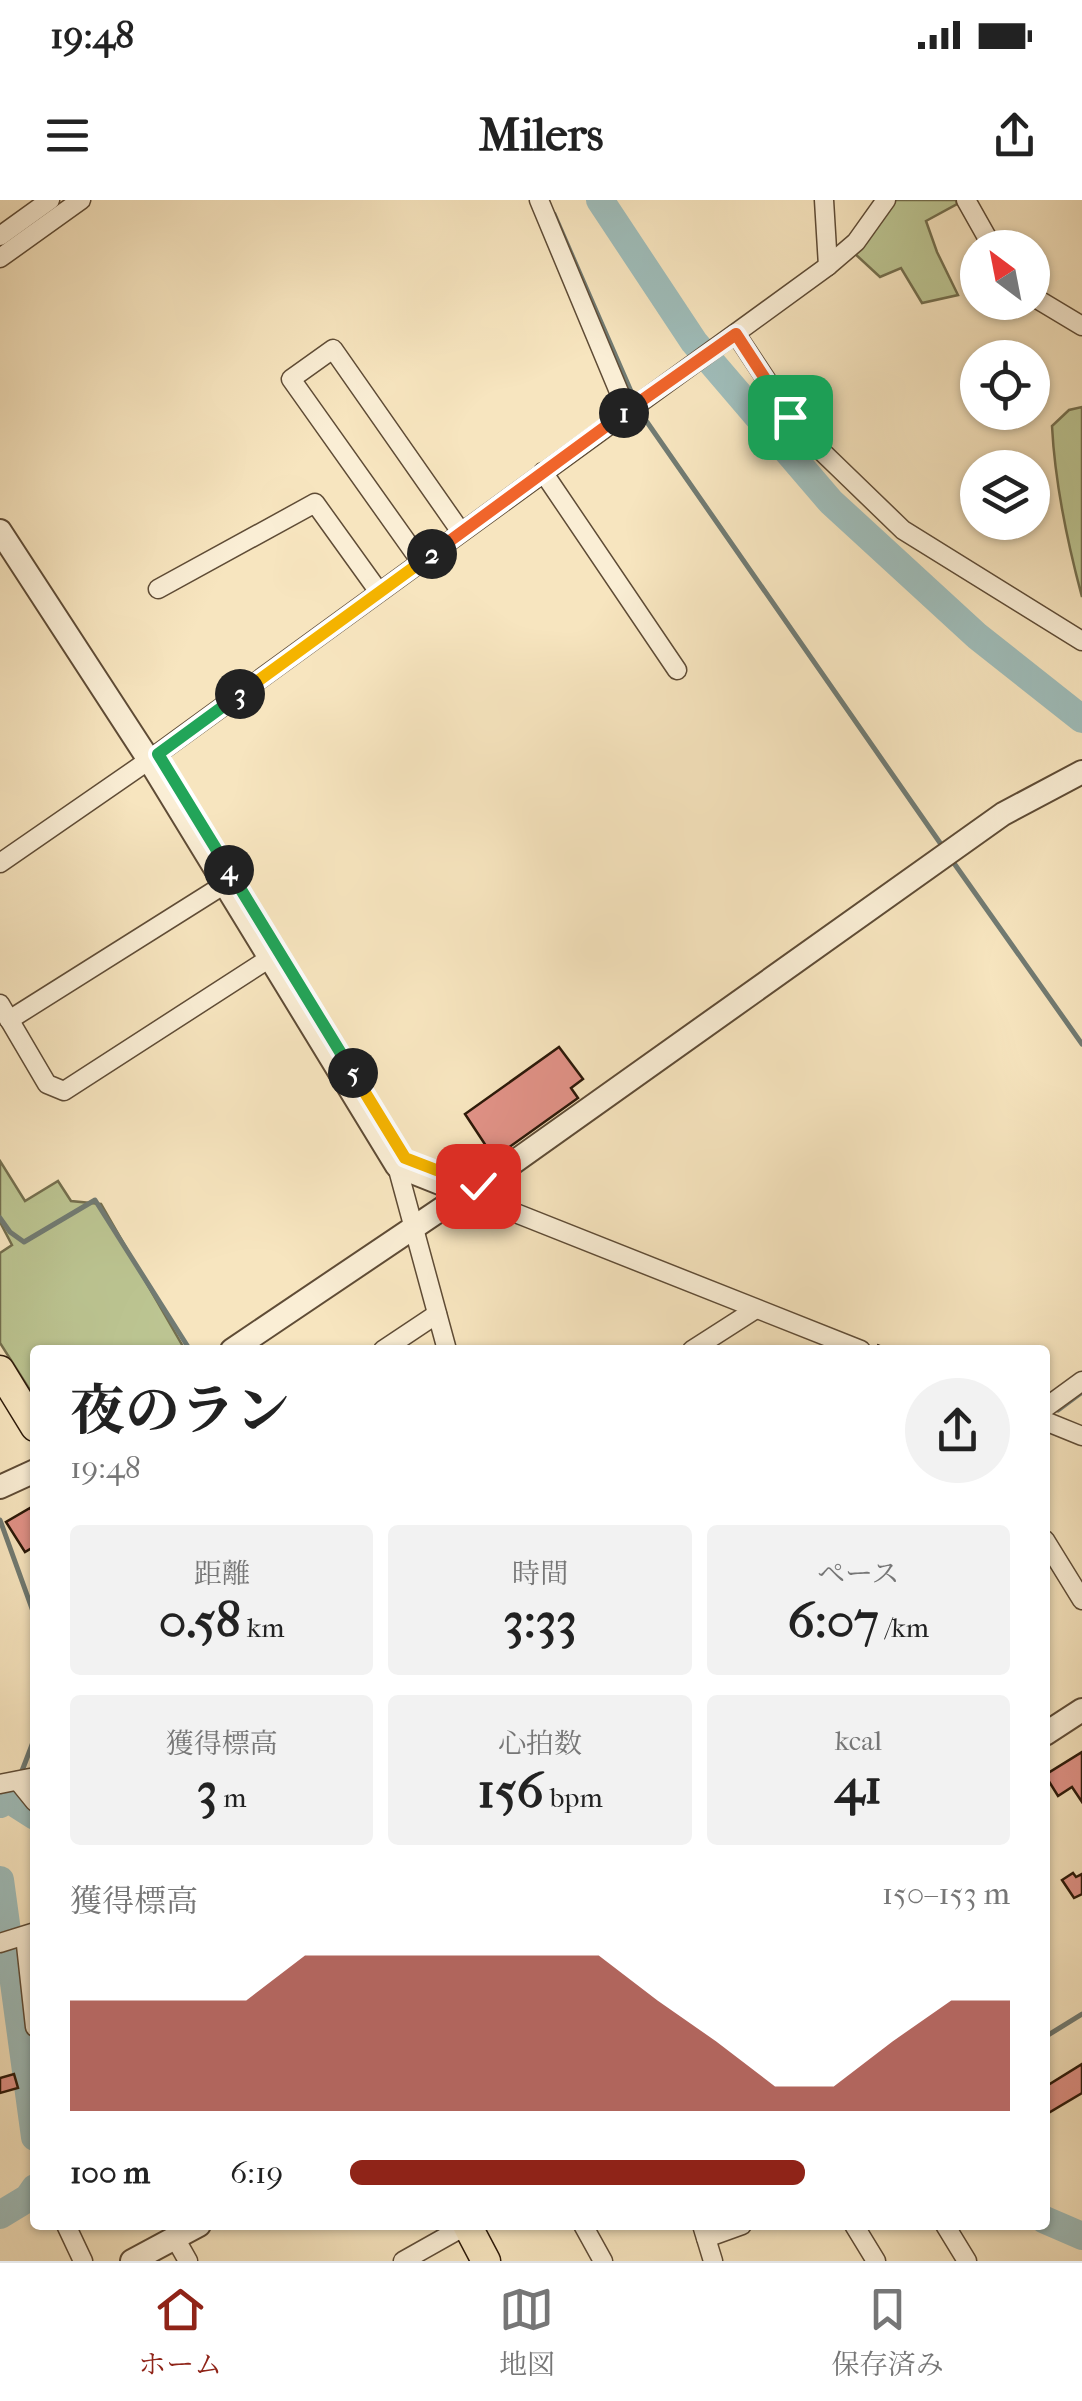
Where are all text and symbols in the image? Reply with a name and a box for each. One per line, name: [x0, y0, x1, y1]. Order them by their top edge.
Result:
text: 19:48: [50, 13, 134, 58]
icon: menu: [40, 108, 95, 163]
icon: share: [987, 108, 1042, 163]
text: Milers: [479, 109, 603, 162]
north arrow: [960, 230, 1050, 320]
map controls: [960, 230, 1050, 540]
button: locate: [960, 340, 1050, 430]
pin: [748, 375, 833, 460]
pin: 1: [599, 388, 649, 438]
icon: arrive: [763, 390, 818, 445]
text: 1: [619, 396, 629, 429]
button: layers: [960, 450, 1050, 540]
pin: 2: [407, 529, 457, 579]
text: 2: [425, 537, 439, 570]
pin: 3: [215, 669, 265, 719]
text: 3: [234, 677, 246, 710]
pin: 4: [204, 845, 254, 895]
text: 4: [221, 853, 237, 886]
pin: 5: [328, 1048, 378, 1098]
text: 5: [347, 1056, 359, 1089]
pin: [436, 1144, 521, 1229]
icon: check: [451, 1159, 506, 1214]
button: share: [905, 1378, 1010, 1483]
text: 夜のラン: [70, 1379, 290, 1443]
text: 19:48: [70, 1449, 141, 1486]
text: 距離: [194, 1557, 250, 1590]
text: 時間: [512, 1557, 568, 1590]
text: ペース: [817, 1557, 900, 1590]
text: 0.58: [159, 1591, 241, 1650]
text: 3:33: [503, 1591, 577, 1650]
text: 6:07: [788, 1591, 879, 1650]
text: km: [241, 1611, 284, 1644]
text: /km: [879, 1611, 929, 1644]
text: kcal: [835, 1724, 882, 1757]
text: 獲得標高: [166, 1727, 278, 1760]
text: 心拍数: [498, 1727, 582, 1760]
text: 41: [835, 1757, 882, 1816]
text: 3: [197, 1761, 217, 1820]
text: 156: [477, 1761, 544, 1820]
text: m: [217, 1781, 247, 1814]
text: bpm: [544, 1781, 603, 1814]
text: 150–153 m: [882, 1875, 1010, 1912]
text: 獲得標高: [70, 1883, 198, 1920]
text: 100 m: [70, 2154, 150, 2191]
text: 6:19: [230, 2154, 283, 2191]
tab: ホーム: [138, 2282, 222, 2382]
tab: 地図: [499, 2282, 555, 2382]
tab: 保存済み: [832, 2282, 944, 2382]

